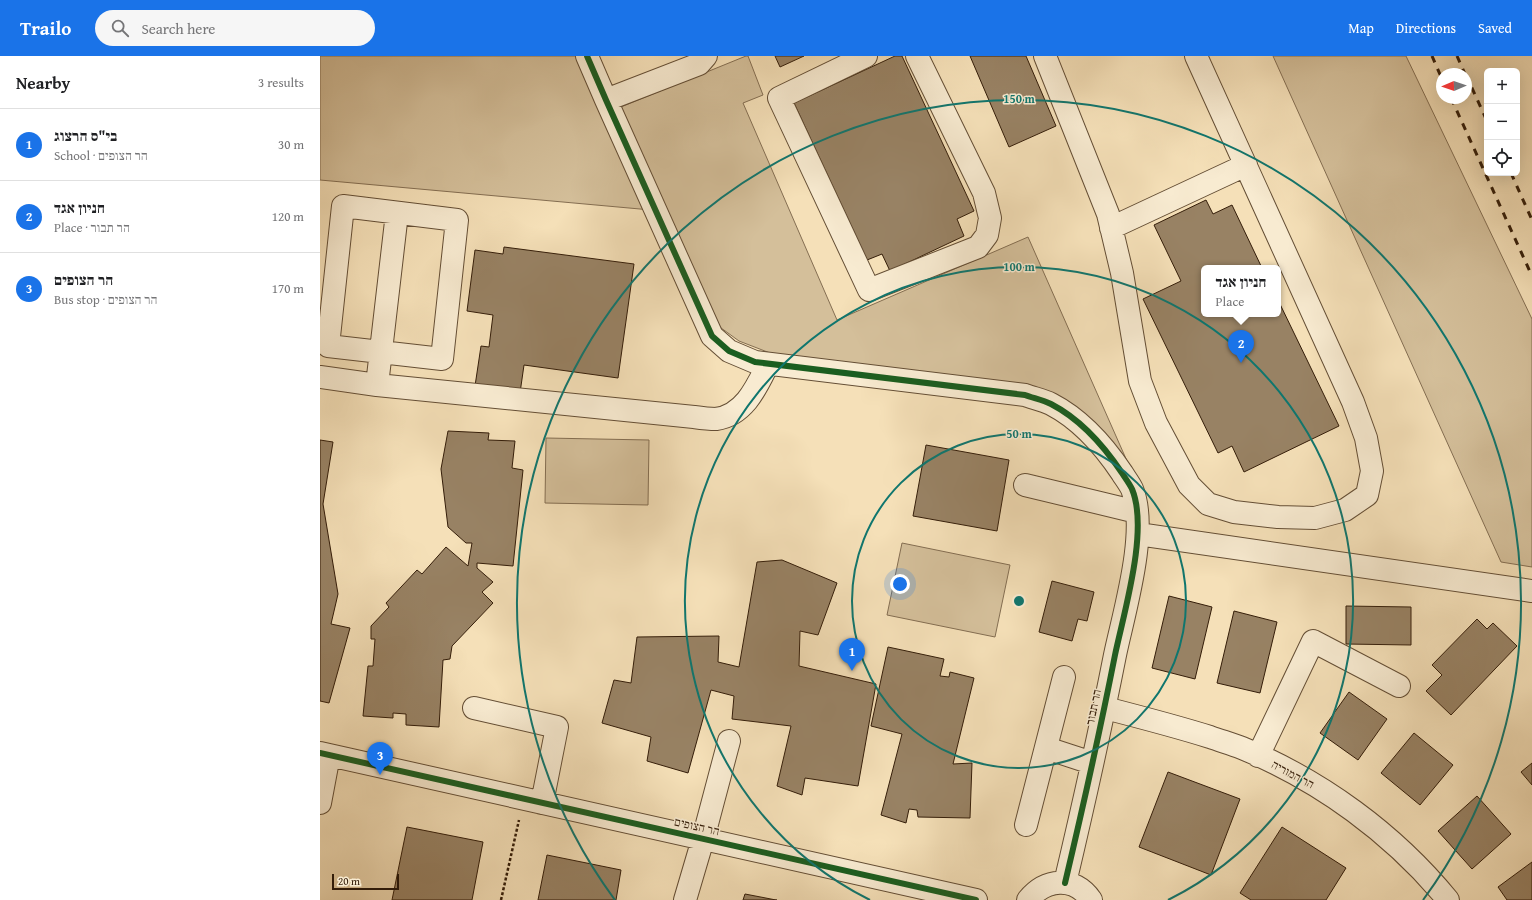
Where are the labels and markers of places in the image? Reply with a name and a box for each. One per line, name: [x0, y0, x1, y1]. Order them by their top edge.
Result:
pin: 2: [1228, 330, 1254, 363]
centre of rings: [1012, 594, 1026, 608]
pin: 1: [839, 638, 865, 671]
pin: 3: [367, 742, 393, 775]

